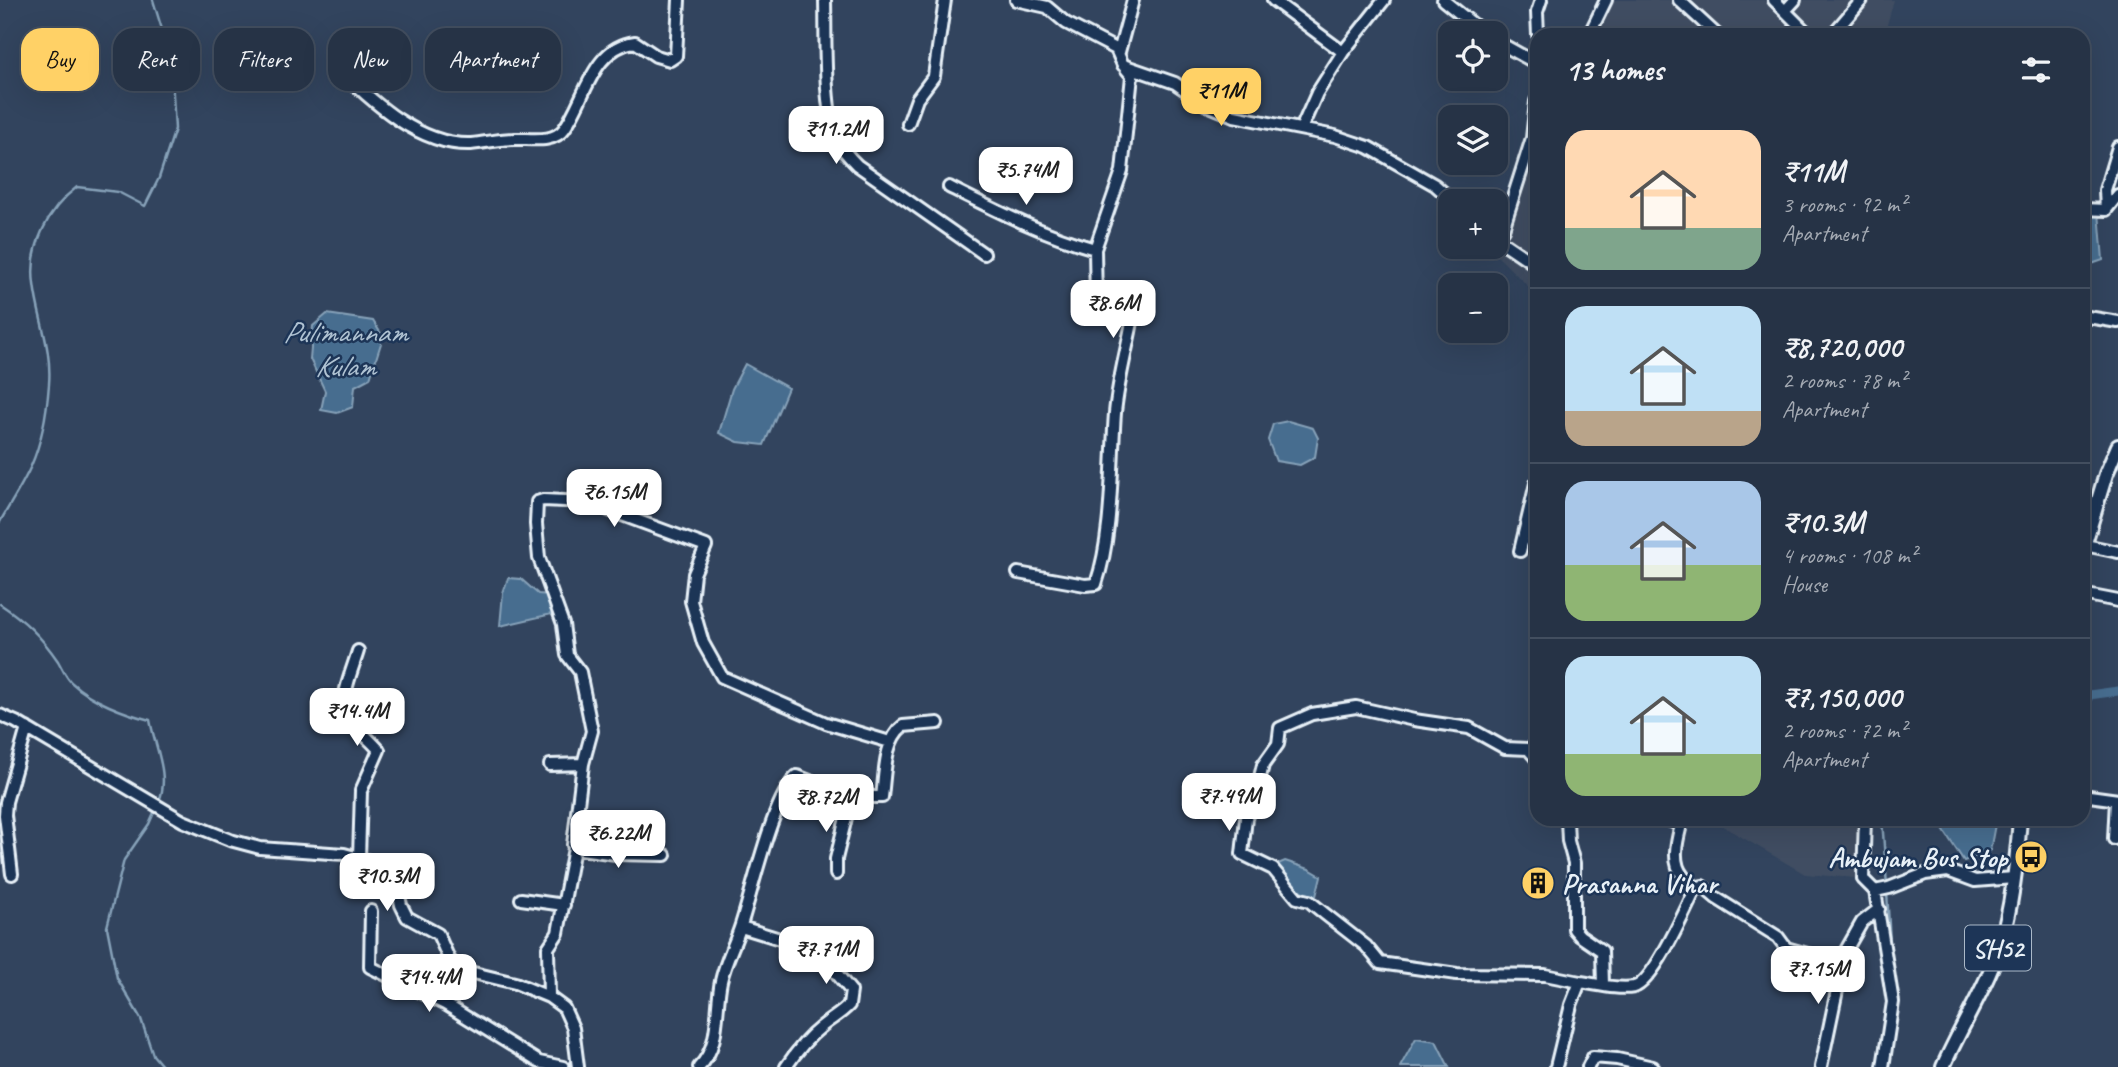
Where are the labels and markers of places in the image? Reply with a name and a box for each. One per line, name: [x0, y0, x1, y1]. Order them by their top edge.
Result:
pin: ₹11M: [1180, 68, 1262, 128]
pin: ₹11.2M: [779, 106, 893, 166]
pin: ₹5.74M: [969, 148, 1083, 207]
pin: ₹8.6M: [1064, 280, 1162, 340]
pin: ₹6.15M: [557, 470, 671, 529]
pin: ₹14.4M: [300, 688, 414, 748]
pin: ₹8.72M: [769, 774, 883, 834]
pin: ₹7.49M: [1172, 774, 1286, 833]
pin: ₹6.22M: [561, 810, 675, 870]
bus stop icon: Ambujam Bus Stop: [2012, 838, 2050, 876]
place label: Ambujam Bus Stop: [1828, 840, 2009, 875]
pin: ₹10.3M: [330, 853, 444, 913]
building icon: Prasanna Vihar: [1519, 864, 1557, 902]
place label: Prasanna Vihar: [1562, 866, 1720, 901]
pin: ₹7.71M: [769, 926, 883, 986]
pin: ₹7.15M: [1761, 946, 1875, 1006]
pin: ₹14.4M: [372, 954, 486, 1014]

